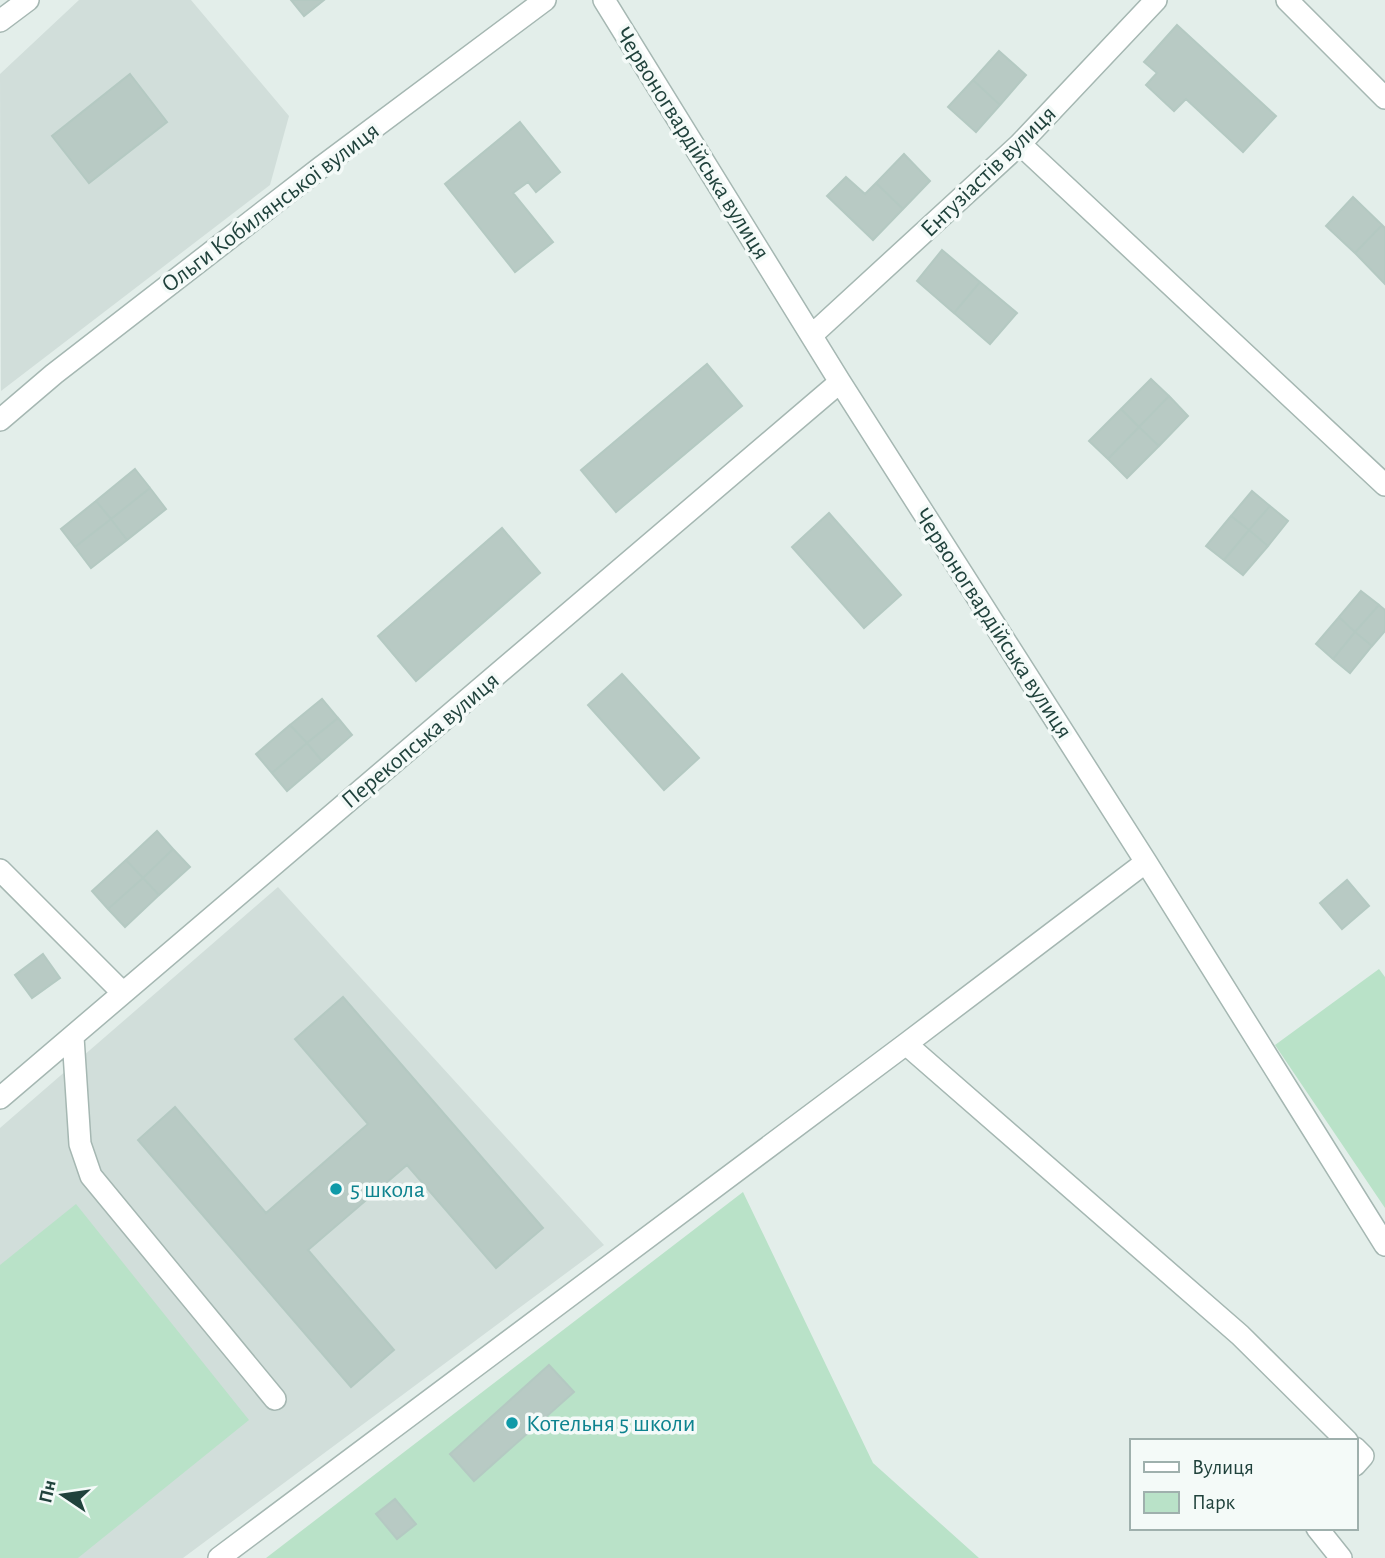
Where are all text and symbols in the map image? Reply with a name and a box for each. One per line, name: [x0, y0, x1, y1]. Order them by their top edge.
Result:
street label: Червоногвардійська вулиця: [611, 23, 774, 264]
street label: Ентузіастів вулиця: [917, 102, 1061, 242]
street label: Ольги Кобилянської вулиця: [157, 118, 384, 297]
street label: Червоногвардійська вулиця: [910, 504, 1076, 743]
street label: Перекопська вулиця: [337, 668, 504, 813]
place label: 5 школа: [350, 1178, 425, 1202]
marker: 5 школа: [328, 1181, 344, 1197]
place label: Котельня 5 школи: [526, 1412, 695, 1436]
marker: Котельня 5 школи: [504, 1415, 520, 1431]
legend: [1130, 1439, 1357, 1530]
text: Вулиця: [1192, 1457, 1254, 1478]
north arrow: [28, 1460, 98, 1530]
text: Пн: [36, 1478, 60, 1505]
text: Парк: [1192, 1492, 1236, 1513]

